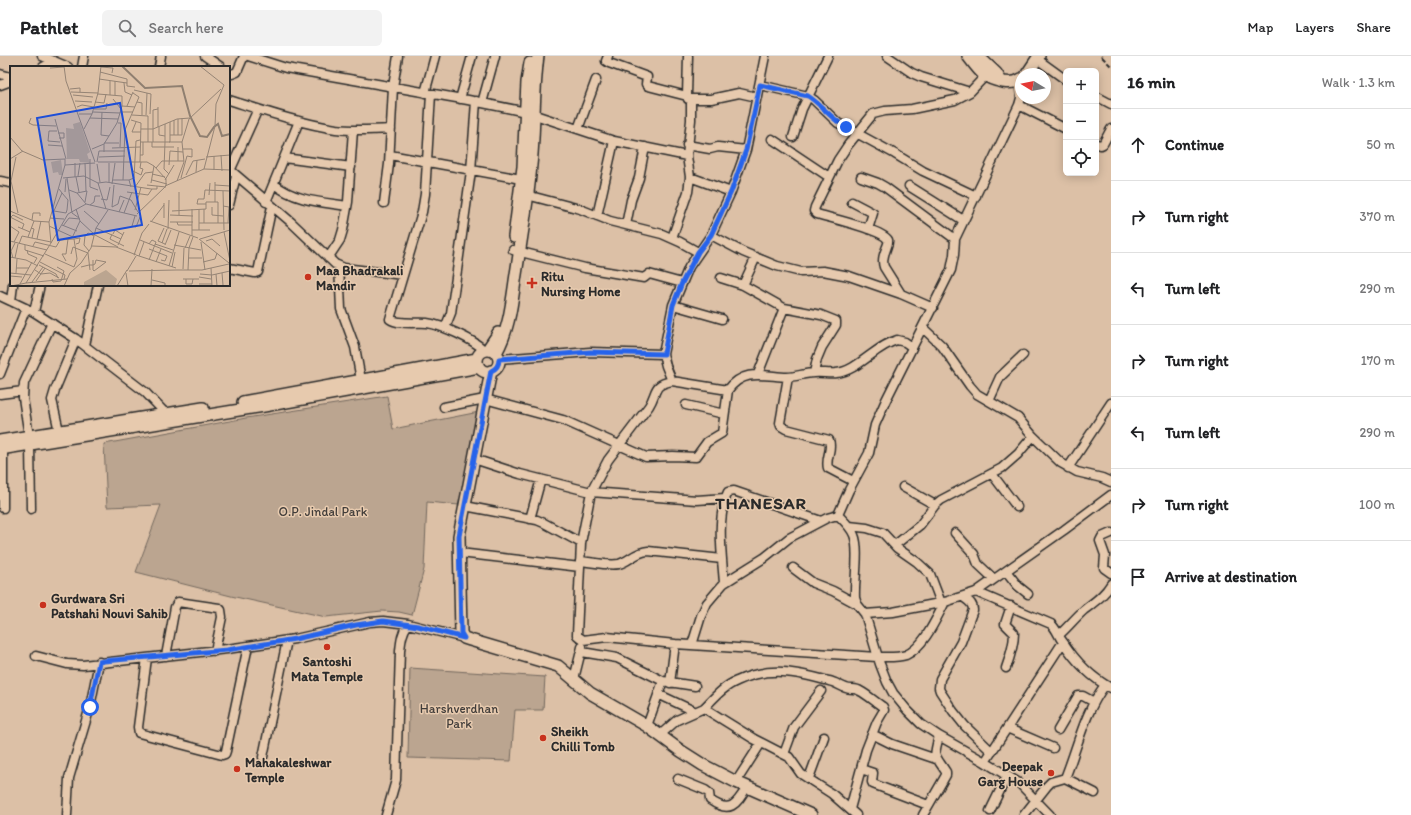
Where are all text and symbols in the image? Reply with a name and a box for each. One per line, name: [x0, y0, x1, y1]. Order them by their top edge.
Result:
search box: [102, 10, 382, 46]
text: Pathlet: [20, 16, 78, 39]
icon: search: [116, 17, 138, 39]
text: Search here: [148, 19, 224, 37]
text: Map: [1248, 19, 1273, 36]
text: Layers: [1295, 19, 1334, 36]
text: Share: [1356, 19, 1391, 36]
inset map: [10, 66, 230, 286]
north arrow: [1015, 68, 1051, 104]
map controls: [1063, 68, 1099, 176]
button: +: [1063, 68, 1099, 104]
text: 16 min: [1127, 72, 1175, 92]
text: Walk · 1.3 km: [1322, 75, 1395, 90]
button: −: [1063, 104, 1099, 140]
route end: [837, 118, 855, 136]
icon: ahead: [1127, 134, 1149, 156]
text: Continue: [1165, 136, 1224, 154]
text: 50 m: [1366, 137, 1395, 152]
button: locate: [1063, 140, 1099, 176]
icon: right: [1127, 206, 1149, 228]
text: Turn right: [1165, 208, 1229, 226]
text: 370 m: [1360, 209, 1395, 224]
place label: Maa Bhadrakali Mandir: [316, 263, 403, 293]
place label: Ritu Nursing Home: [541, 269, 620, 300]
marker: Maa Bhadrakali Mandir: [303, 272, 313, 282]
marker: Ritu Nursing Home: [526, 277, 538, 289]
icon: left: [1127, 278, 1149, 300]
text: Turn left: [1165, 280, 1220, 298]
text: 290 m: [1359, 281, 1395, 296]
icon: right: [1127, 350, 1149, 372]
text: Turn right: [1165, 352, 1229, 370]
text: 170 m: [1361, 353, 1395, 368]
icon: left: [1127, 422, 1149, 444]
text: Turn left: [1165, 424, 1220, 442]
text: 290 m: [1359, 425, 1395, 440]
district label: THANESAR: [714, 493, 807, 513]
icon: right: [1127, 494, 1149, 516]
text: Turn right: [1165, 496, 1229, 514]
text: 100 m: [1359, 497, 1395, 512]
park label: O.P. Jindal Park: [279, 504, 368, 519]
icon: arrive: [1127, 566, 1149, 588]
text: Arrive at destination: [1165, 568, 1297, 586]
place label: Gurdwara Sri Patshahi Nouvi Sahib: [51, 591, 168, 621]
marker: Gurdwara Sri Patshahi Nouvi Sahib: [38, 600, 48, 610]
marker: Santoshi Mata Temple: [322, 642, 332, 652]
place label: Santoshi Mata Temple: [291, 654, 363, 685]
route start: [81, 698, 99, 716]
park label: Harshverdhan Park: [420, 701, 498, 731]
place label: Sheikh Chilli Tomb: [551, 724, 615, 754]
marker: Sheikh Chilli Tomb: [538, 733, 548, 743]
place label: Mahakaleshwar Temple: [244, 755, 332, 786]
place label: Deepak Garg House: [978, 759, 1043, 790]
marker: Mahakaleshwar Temple: [232, 764, 242, 774]
marker: Deepak Garg House: [1046, 768, 1056, 778]

